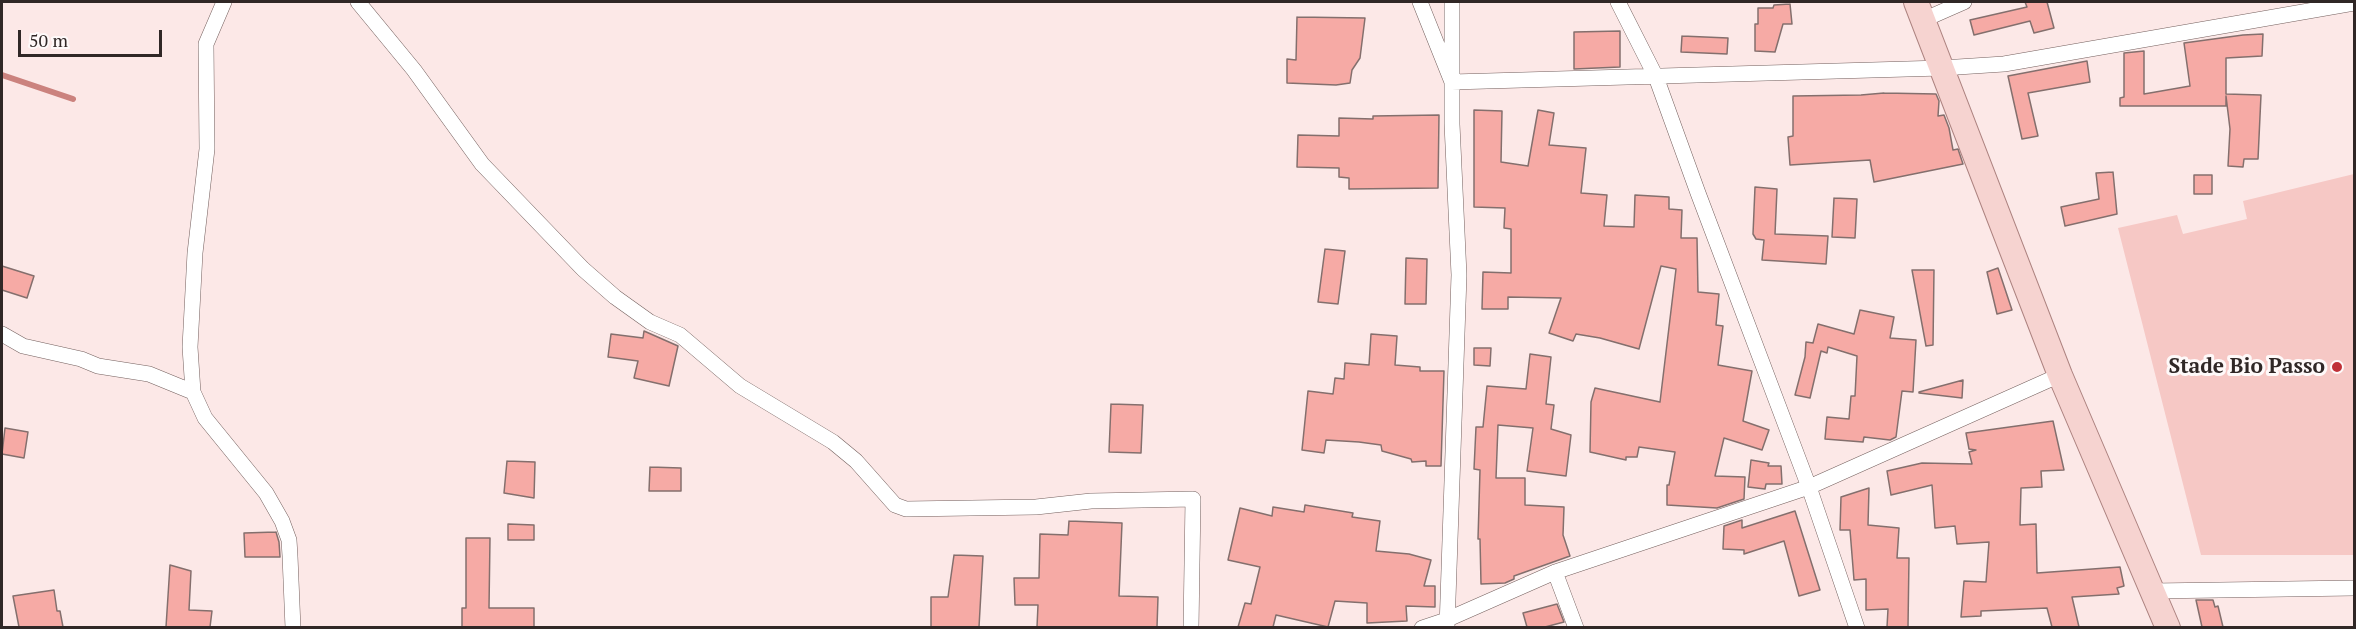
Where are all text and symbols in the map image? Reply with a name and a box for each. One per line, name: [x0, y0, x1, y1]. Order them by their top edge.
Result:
scale bar: [21, 18, 165, 56]
text: 50 m: [29, 28, 68, 52]
place label: Stade Bio Passo: [2168, 354, 2325, 380]
marker: Stade Bio Passo: [2330, 360, 2344, 374]

